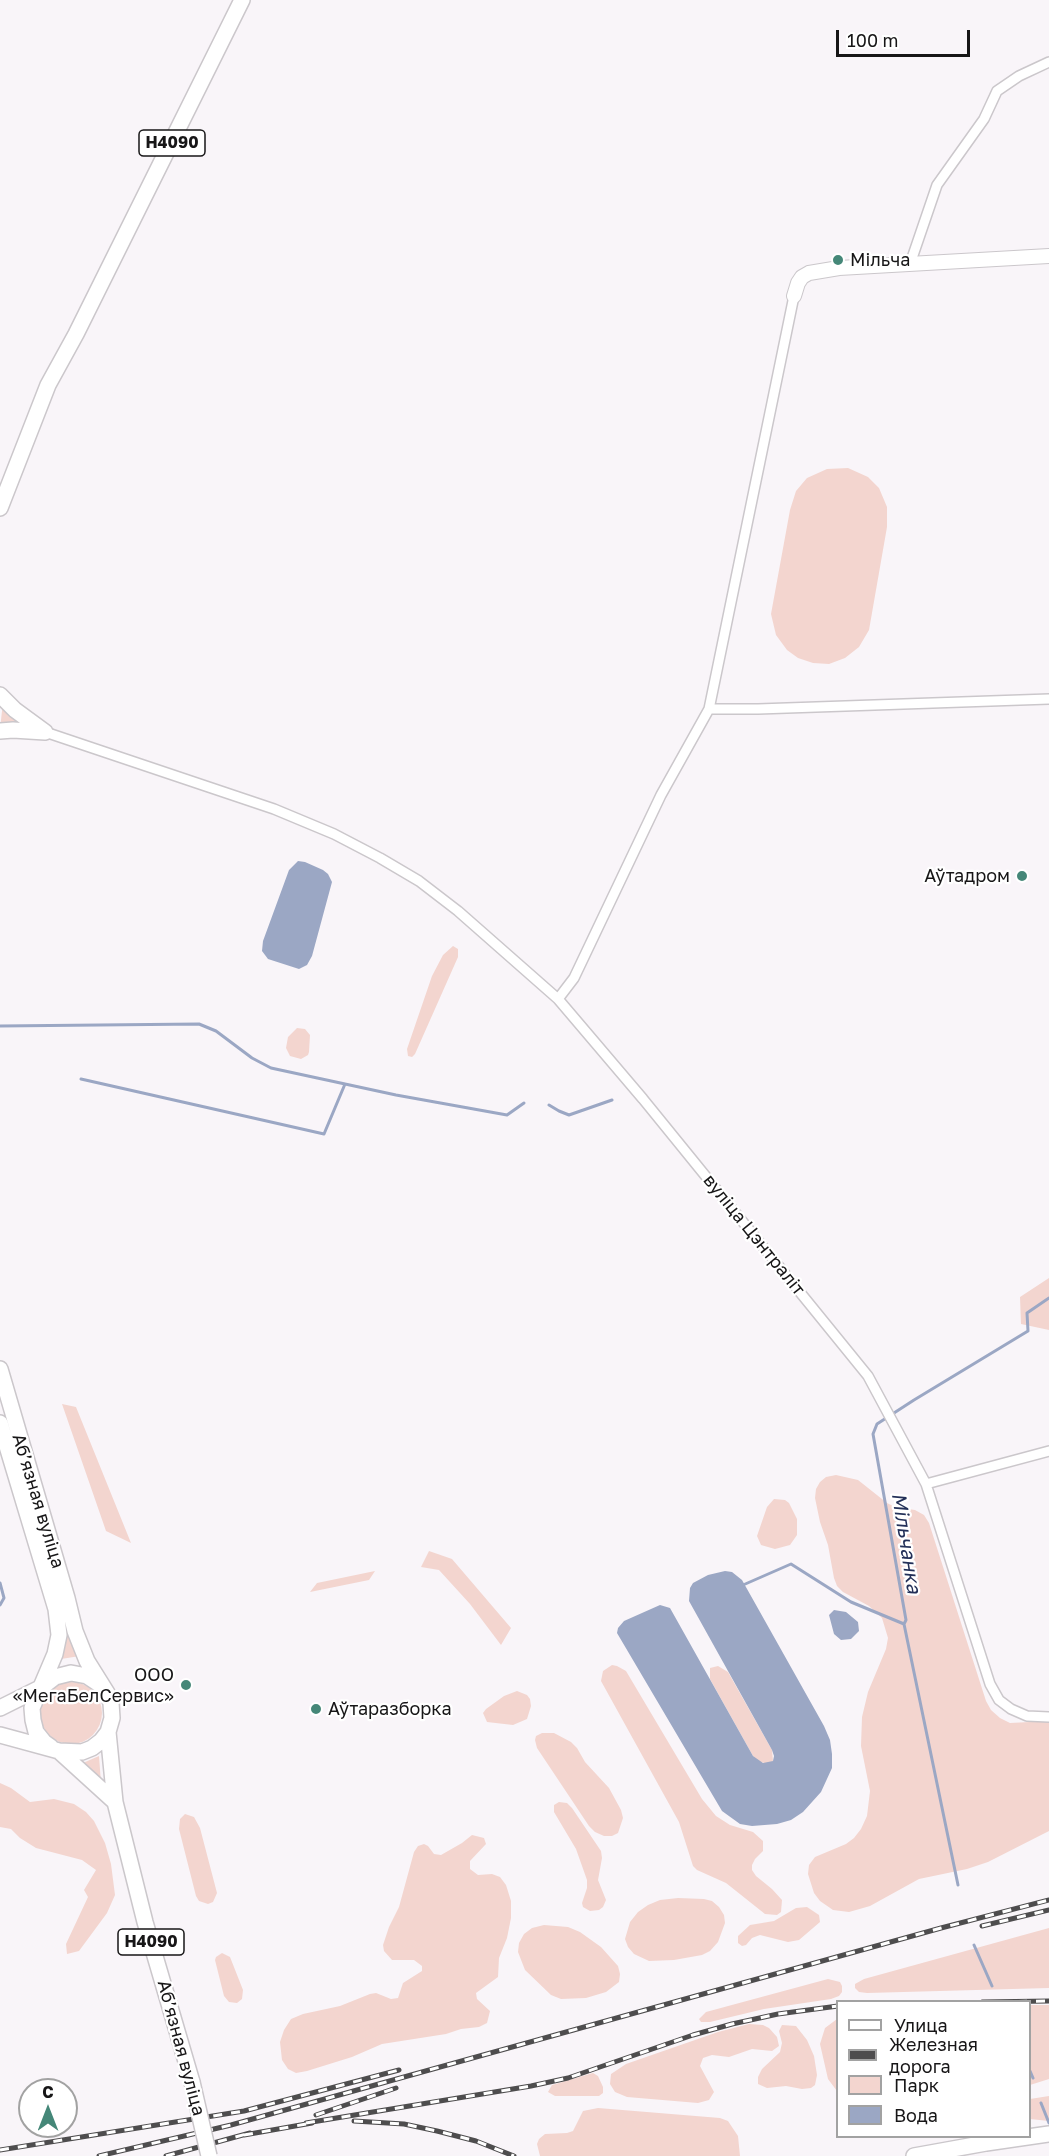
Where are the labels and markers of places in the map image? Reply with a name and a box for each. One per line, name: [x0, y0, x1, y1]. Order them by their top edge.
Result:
place label: Мільча: [850, 249, 910, 271]
marker: Мільча: [831, 253, 845, 267]
place label: Аўтадром: [924, 865, 1010, 887]
marker: Аўтадром: [1015, 869, 1029, 883]
place label: ООО «МегаБелСервис»: [13, 1664, 174, 1706]
marker: ООО «МегаБелСервис»: [179, 1678, 193, 1692]
place label: Аўтаразборка: [328, 1698, 452, 1720]
marker: Аўтаразборка: [309, 1702, 323, 1716]

